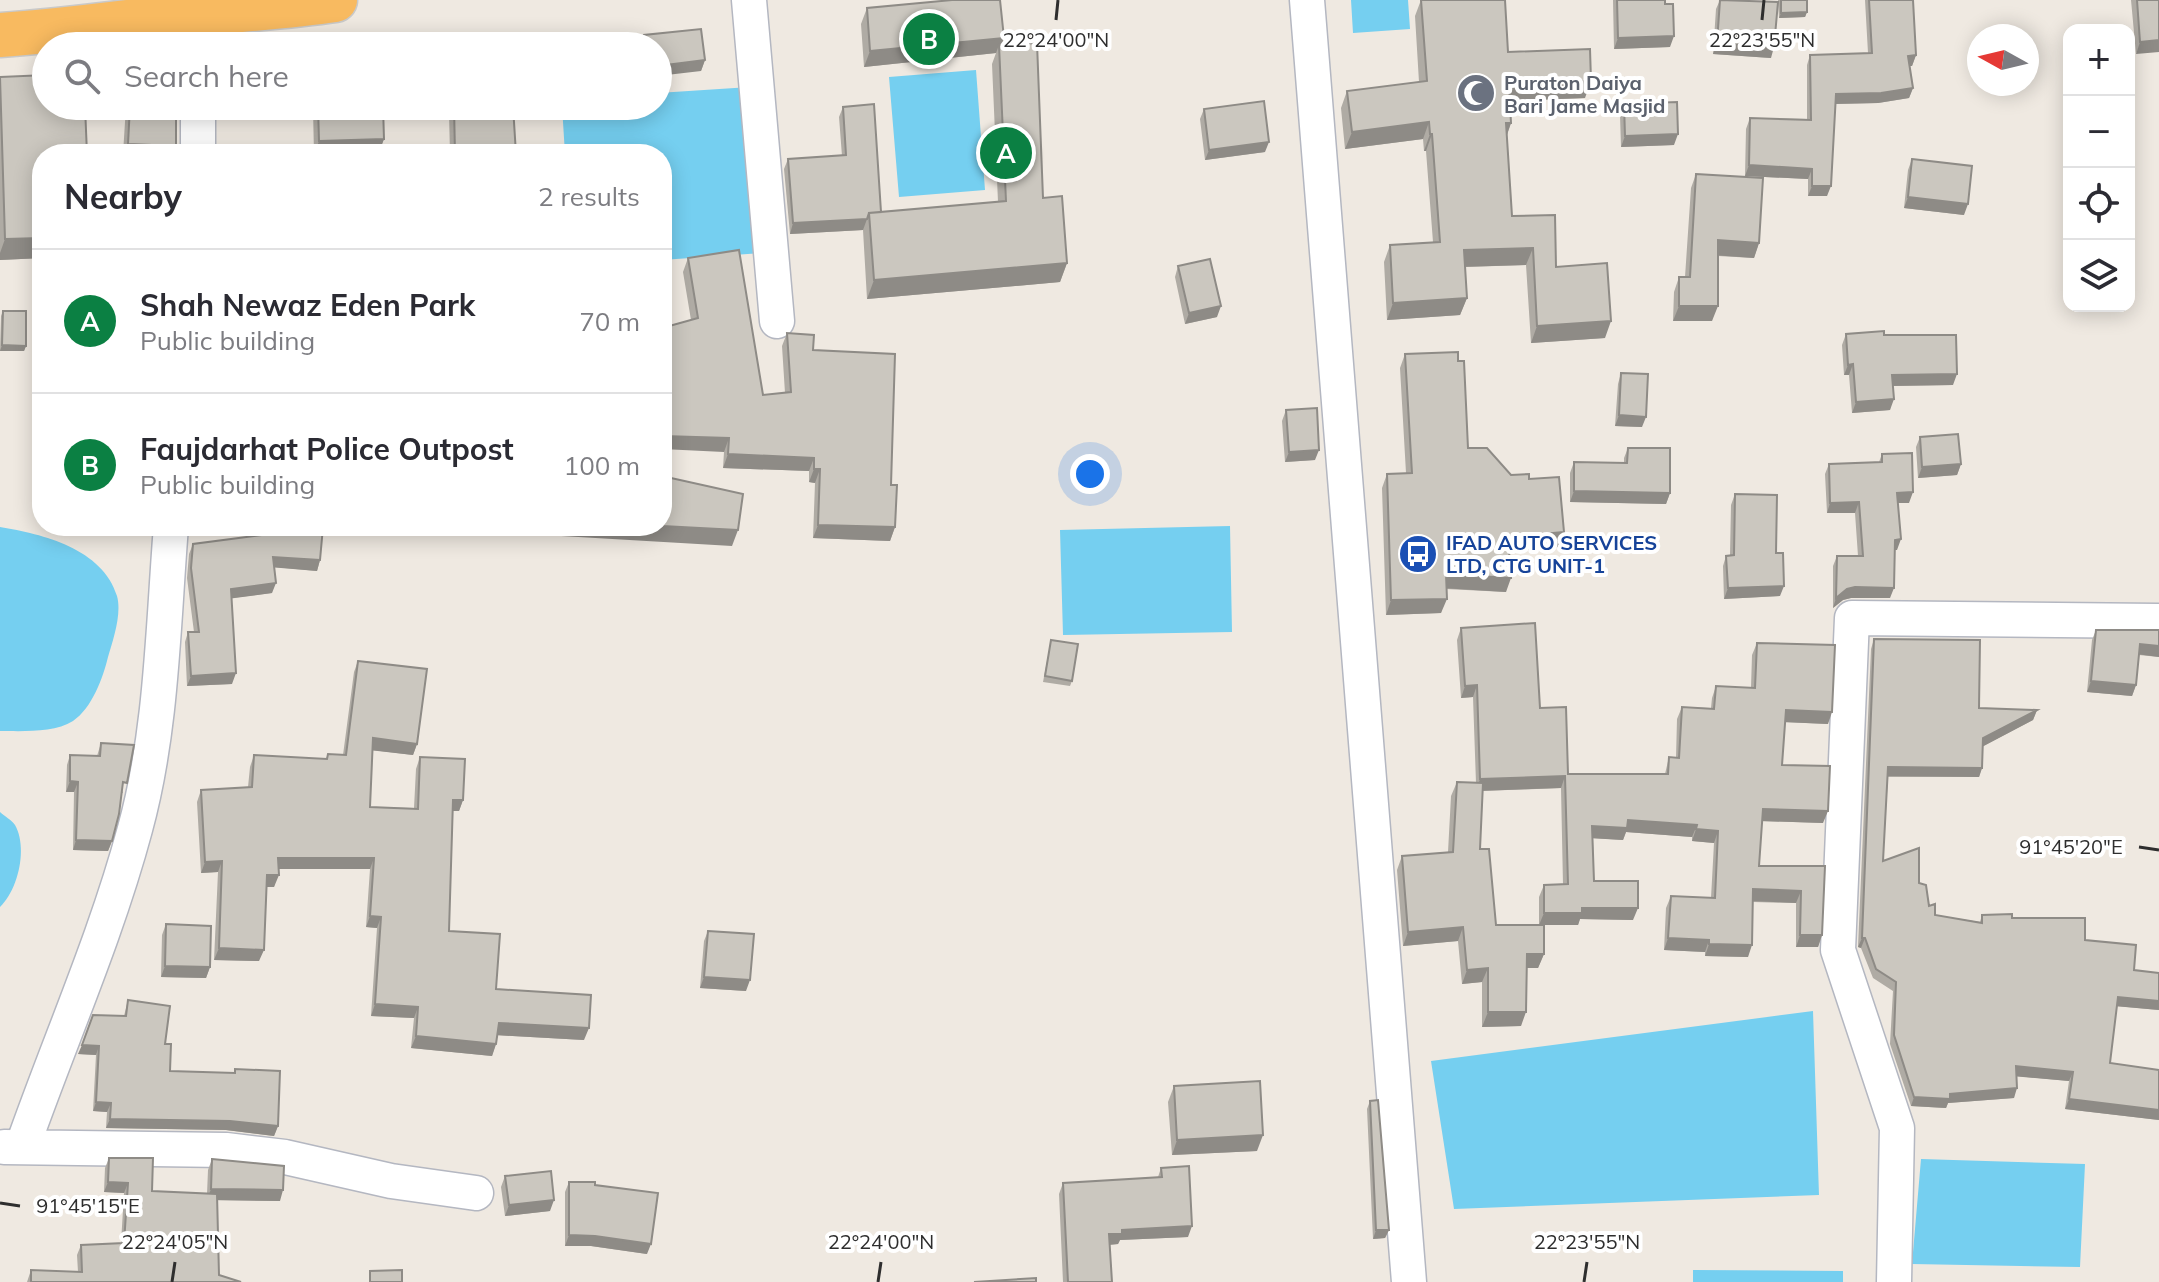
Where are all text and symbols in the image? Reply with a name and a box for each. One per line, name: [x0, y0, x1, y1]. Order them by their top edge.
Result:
pin: B: [903, 9, 955, 69]
north arrow: [1967, 24, 2039, 96]
map controls: [2063, 24, 2135, 312]
button: +: [2063, 24, 2135, 96]
text: 22°24'00"N: [1003, 27, 1109, 52]
text: 22°23'55"N: [1709, 27, 1815, 52]
search box: [32, 32, 672, 120]
icon: search: [60, 54, 104, 98]
text: Search here: [124, 57, 289, 95]
place label: Puraton Daiya Bari Jame Masjid: [1504, 70, 1665, 118]
mosque icon: Puraton Daiya Bari Jame Masjid: [1455, 72, 1497, 114]
button: −: [2063, 96, 2135, 168]
pin: A: [980, 123, 1032, 183]
button: locate: [2063, 168, 2135, 240]
text: Nearby: [64, 175, 182, 218]
text: 2 results: [538, 180, 640, 213]
button: layers: [2063, 240, 2135, 312]
text: Shah Newaz Eden Park: [140, 286, 475, 324]
text: A: [80, 305, 100, 338]
text: 70 m: [579, 305, 640, 338]
text: Public building: [140, 324, 315, 357]
text: Faujdarhat Police Outpost: [140, 430, 514, 468]
text: B: [81, 449, 99, 482]
text: 100 m: [564, 449, 640, 482]
your location: [1070, 454, 1110, 494]
text: Public building: [140, 468, 315, 501]
place label: IFAD AUTO SERVICES LTD, CTG UNIT-1: [1446, 530, 1657, 578]
bus stop icon: IFAD AUTO SERVICES LTD, CTG UNIT-1: [1397, 533, 1439, 575]
text: 91°45'20"E: [2019, 834, 2123, 859]
text: 91°45'15"E: [36, 1193, 140, 1218]
text: 22°24'05"N: [122, 1229, 228, 1254]
text: 22°24'00"N: [828, 1229, 934, 1254]
text: 22°23'55"N: [1534, 1229, 1640, 1254]

